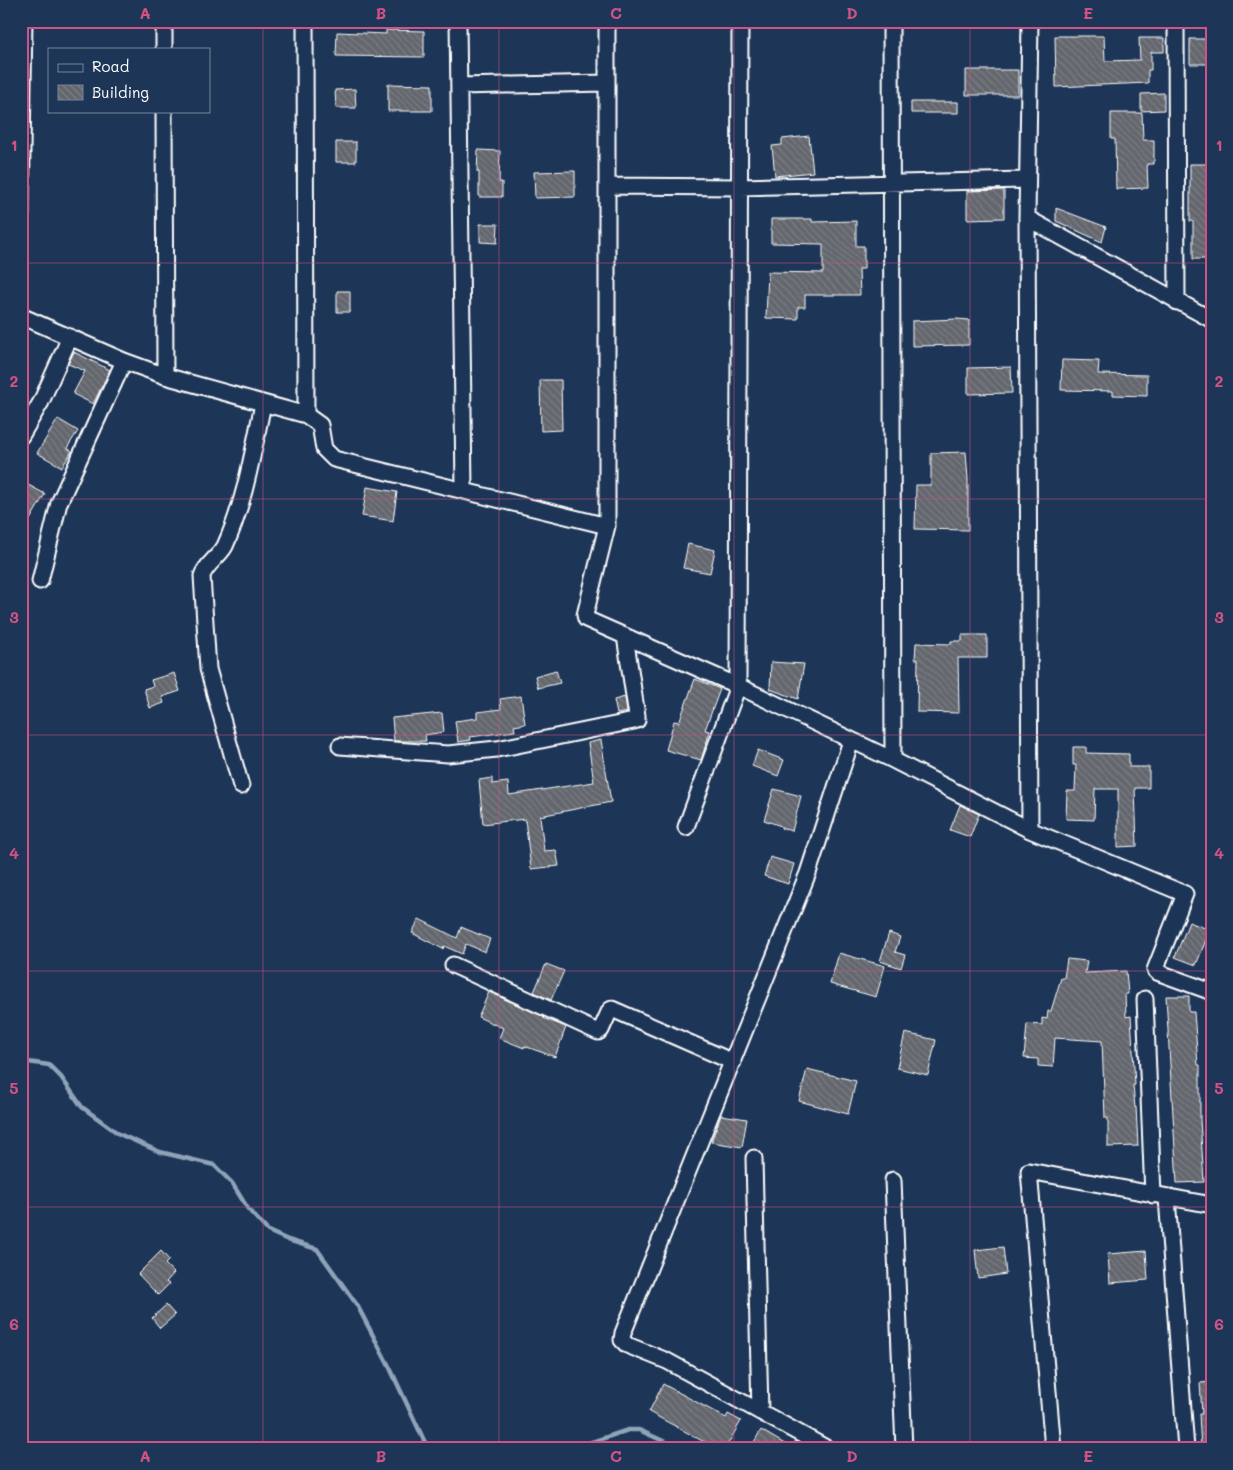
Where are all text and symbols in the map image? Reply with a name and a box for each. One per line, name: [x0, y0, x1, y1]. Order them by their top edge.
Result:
text: A: [139, 2, 151, 23]
text: B: [376, 2, 386, 23]
text: C: [610, 2, 622, 23]
text: D: [846, 2, 858, 23]
text: E: [1083, 2, 1093, 23]
legend: [48, 48, 210, 112]
text: Road: [92, 56, 129, 76]
text: Building: [92, 82, 149, 102]
text: 1: [10, 134, 18, 155]
text: 1: [1215, 134, 1223, 155]
text: 2: [10, 370, 19, 391]
text: 2: [1215, 370, 1224, 391]
text: 3: [9, 606, 19, 627]
text: 3: [1214, 606, 1224, 627]
text: 4: [9, 842, 19, 863]
text: 4: [1214, 842, 1224, 863]
text: 5: [9, 1077, 19, 1098]
text: 5: [1214, 1077, 1224, 1098]
text: 6: [9, 1313, 19, 1334]
text: 6: [1214, 1313, 1224, 1334]
text: A: [139, 1445, 151, 1466]
text: B: [376, 1445, 386, 1466]
text: C: [610, 1445, 622, 1466]
text: D: [846, 1445, 858, 1466]
text: E: [1083, 1445, 1093, 1466]

